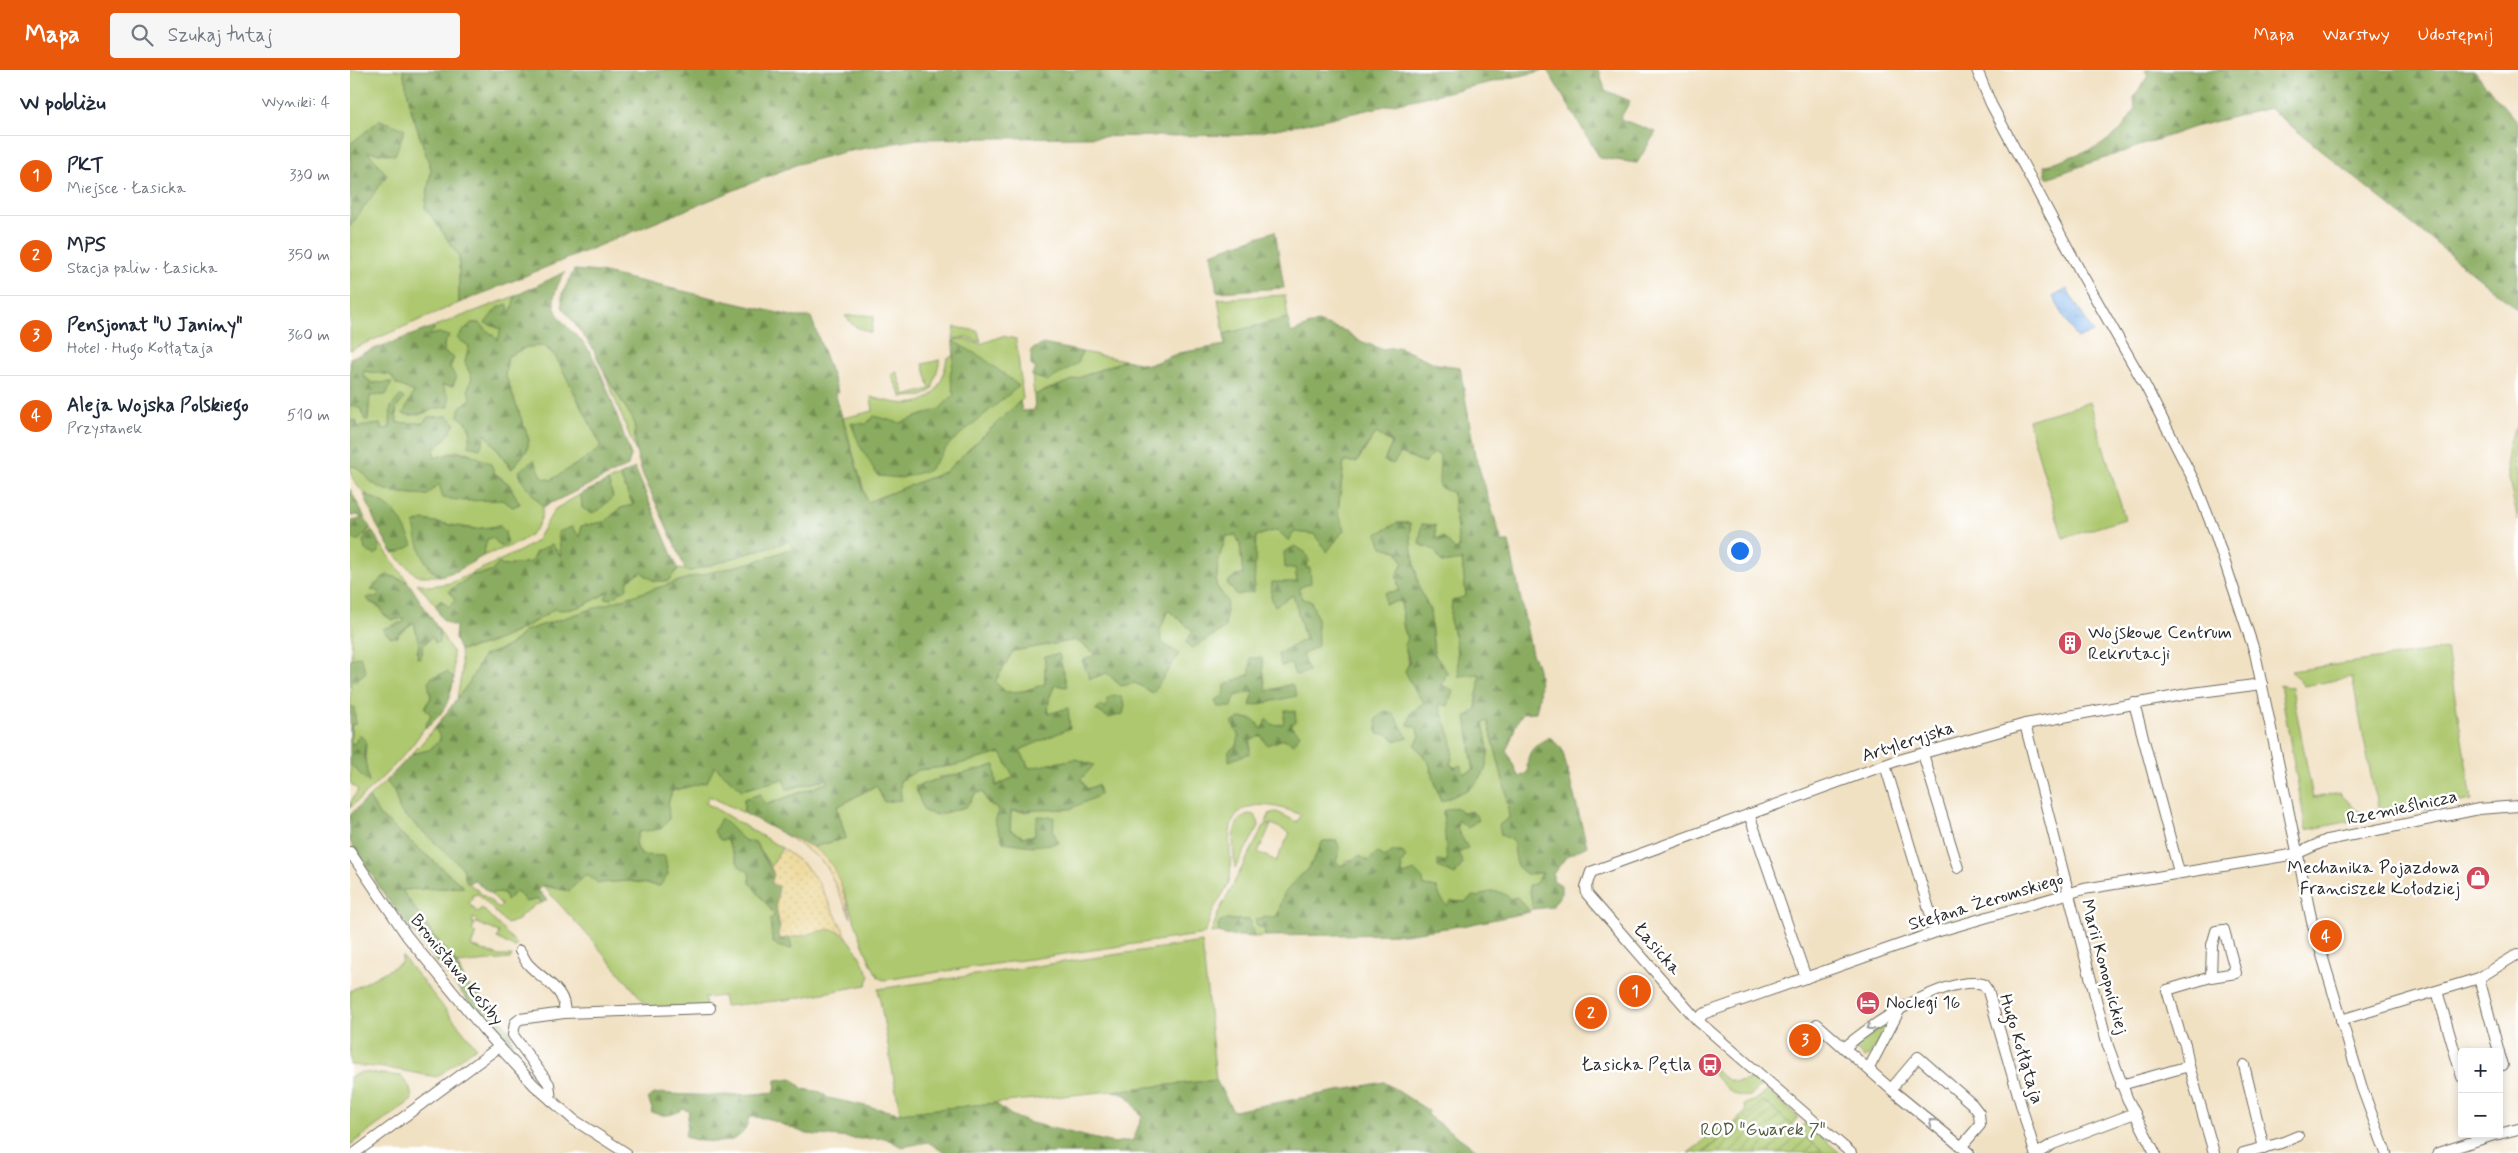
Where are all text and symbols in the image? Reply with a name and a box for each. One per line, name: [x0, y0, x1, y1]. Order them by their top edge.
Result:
search box: [110, 13, 460, 58]
text: Mapa: [25, 20, 80, 51]
icon: search: [128, 21, 156, 49]
text: Szukaj tutaj: [168, 23, 273, 48]
text: Mapa: [2254, 23, 2295, 47]
text: Warstwy: [2323, 23, 2390, 47]
text: Udostępnij: [2418, 23, 2493, 47]
text: W pobliżu: [20, 89, 106, 117]
text: Wyniki: 4: [261, 92, 330, 113]
text: PKT: [67, 153, 104, 178]
text: 1: [32, 165, 40, 186]
text: 330 m: [289, 165, 330, 186]
text: Miejsce · Łasicka: [67, 178, 186, 199]
text: MPS: [67, 233, 106, 258]
text: 2: [32, 245, 40, 266]
text: 350 m: [288, 245, 330, 266]
text: Stacja paliw · Łasicka: [67, 258, 217, 279]
text: Pensjonat "U Janiny": [67, 313, 243, 338]
text: 3: [32, 325, 40, 346]
text: 360 m: [287, 325, 330, 346]
text: Hotel · Hugo Kołłątaja: [67, 338, 213, 359]
text: Aleja Wojska Polskiego: [67, 393, 249, 418]
text: 4: [31, 405, 41, 426]
text: 510 m: [287, 405, 330, 426]
text: Przystanek: [67, 418, 142, 439]
your location: [1727, 538, 1753, 564]
place label: Wojskowe Centrum Rekrutacji: [2088, 621, 2232, 666]
building icon: Wojskowe Centrum Rekrutacji: [2057, 630, 2083, 656]
street label: Artyleryjska: [1859, 716, 1957, 768]
street label: Rzemieślnicza: [2344, 785, 2460, 831]
place label: Mechanika Pojazdowa Franciszek Kołodziej: [2287, 856, 2460, 901]
shop icon: Mechanika Pojazdowa Franciszek Kołodziej: [2465, 865, 2491, 891]
street label: Stefana Żeromskiego: [1906, 867, 2067, 937]
street label: Marii Konopnickiej: [2074, 897, 2134, 1037]
street label: Bronisława Kosiby: [405, 909, 509, 1031]
pin: 4: [2310, 917, 2342, 955]
street label: Łasicka: [1628, 918, 1686, 980]
pin: 1: [1619, 972, 1651, 1010]
hotel icon: Noclegi 16: [1855, 990, 1881, 1016]
place label: Noclegi 16: [1886, 991, 1961, 1015]
street label: Hugo Kołłątaja: [1991, 991, 2049, 1108]
pin: 2: [1575, 994, 1607, 1032]
pin: 3: [1789, 1021, 1821, 1059]
one-way arrow: [1867, 1022, 1876, 1030]
map controls: [2458, 1048, 2503, 1138]
button: +: [2458, 1048, 2503, 1093]
bus stop icon: Łasicka Pętla: [1697, 1052, 1723, 1078]
place label: Łasicka Pętla: [1581, 1053, 1692, 1077]
button: −: [2458, 1093, 2503, 1138]
park label: ROD "Gwarek 7": [1700, 1118, 1826, 1142]
one-way arrow: [1929, 1119, 1938, 1127]

